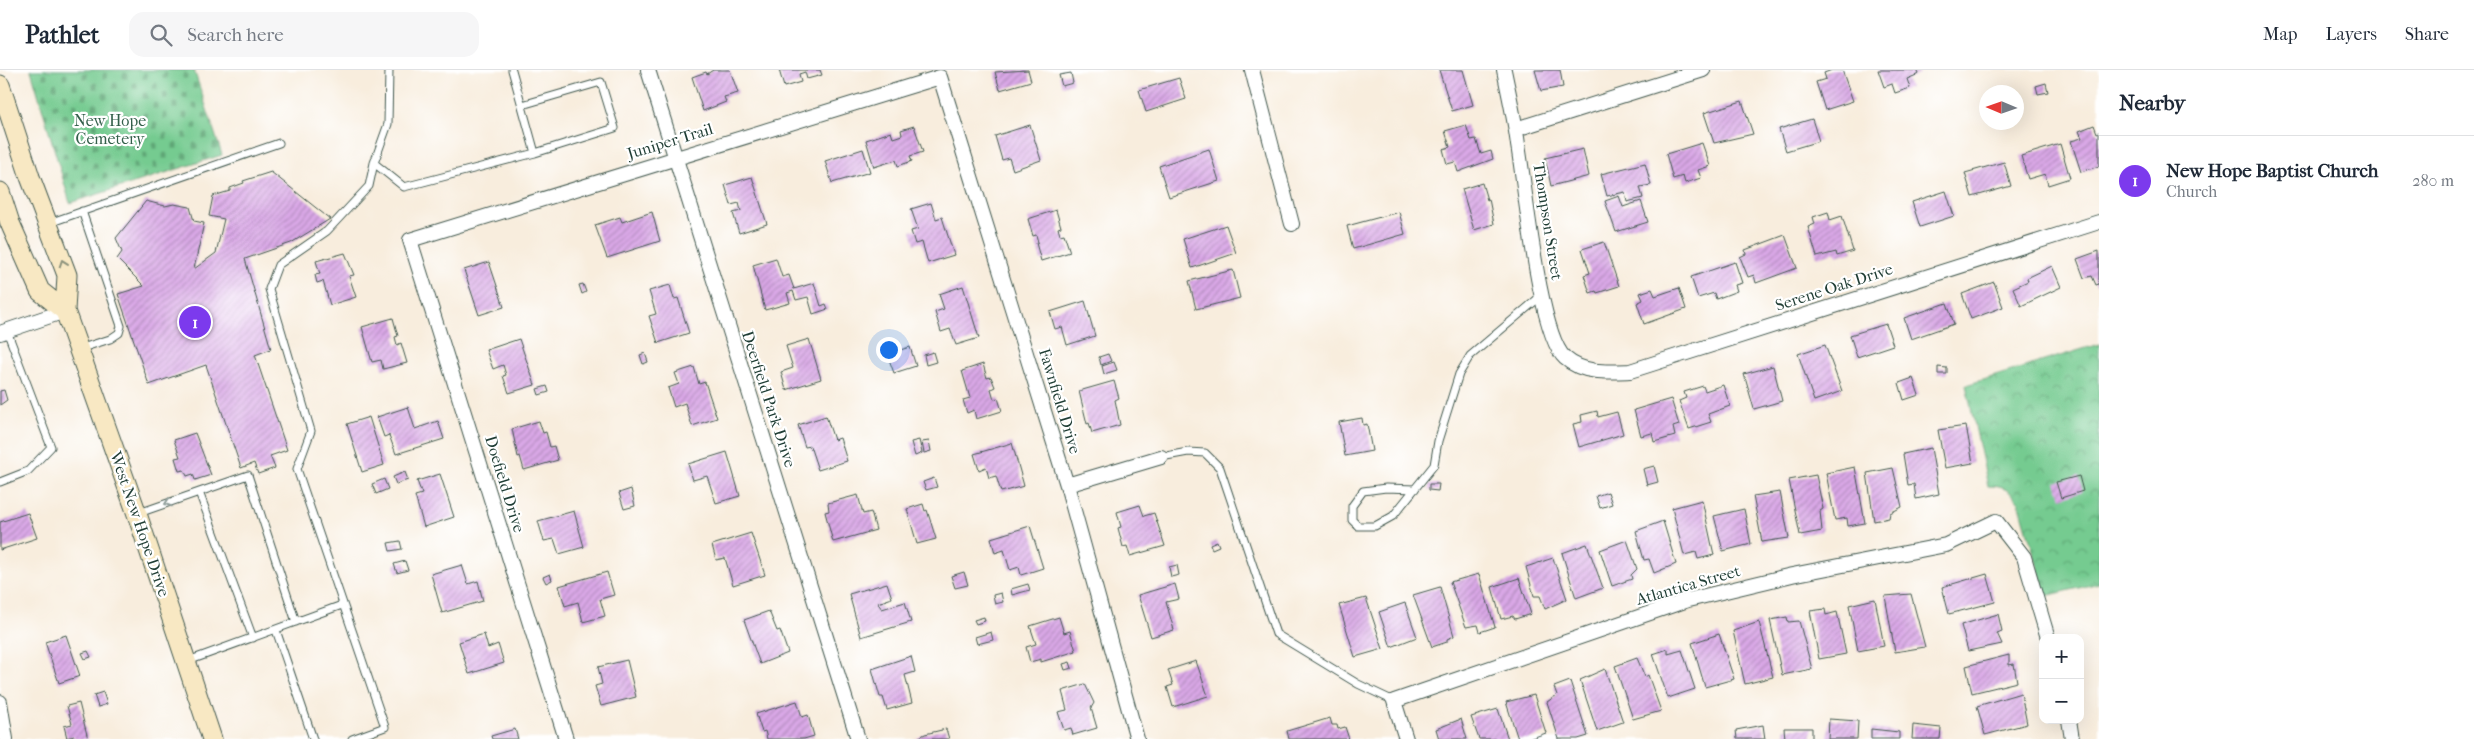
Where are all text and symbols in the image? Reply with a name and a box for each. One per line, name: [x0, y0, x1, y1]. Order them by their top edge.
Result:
search box: [129, 12, 479, 57]
text: Pathlet: [25, 21, 99, 49]
icon: search: [147, 21, 175, 49]
text: Search here: [187, 24, 284, 46]
text: Map: [2263, 24, 2297, 45]
text: Layers: [2325, 24, 2377, 45]
text: Share: [2405, 24, 2449, 45]
north arrow: [1979, 85, 2024, 130]
text: Nearby: [2119, 91, 2185, 115]
park label: New Hope Cemetery: [74, 111, 146, 148]
street label: Juniper Trail: [623, 119, 716, 164]
text: New Hope Baptist Church: [2166, 160, 2378, 182]
street label: Thompson Street: [1529, 161, 1567, 281]
text: 1: [2132, 171, 2138, 190]
text: 280 m: [2412, 171, 2454, 190]
text: Church: [2166, 182, 2217, 201]
one-way arrow: [59, 259, 69, 268]
street label: Serene Oak Drive: [1773, 259, 1895, 315]
pin: 1: [179, 303, 211, 341]
street label: Deerfield Park Drive: [738, 328, 800, 470]
your location: [876, 337, 902, 363]
street label: Fawnfield Drive: [1035, 346, 1085, 456]
street label: Doefield Drive: [481, 433, 529, 535]
street label: West New Hope Drive: [106, 448, 174, 599]
one-way arrow: [164, 497, 173, 507]
street label: Atlantica Street: [1633, 561, 1743, 609]
map controls: [2039, 634, 2084, 724]
button: +: [2039, 634, 2084, 679]
button: −: [2039, 679, 2084, 724]

